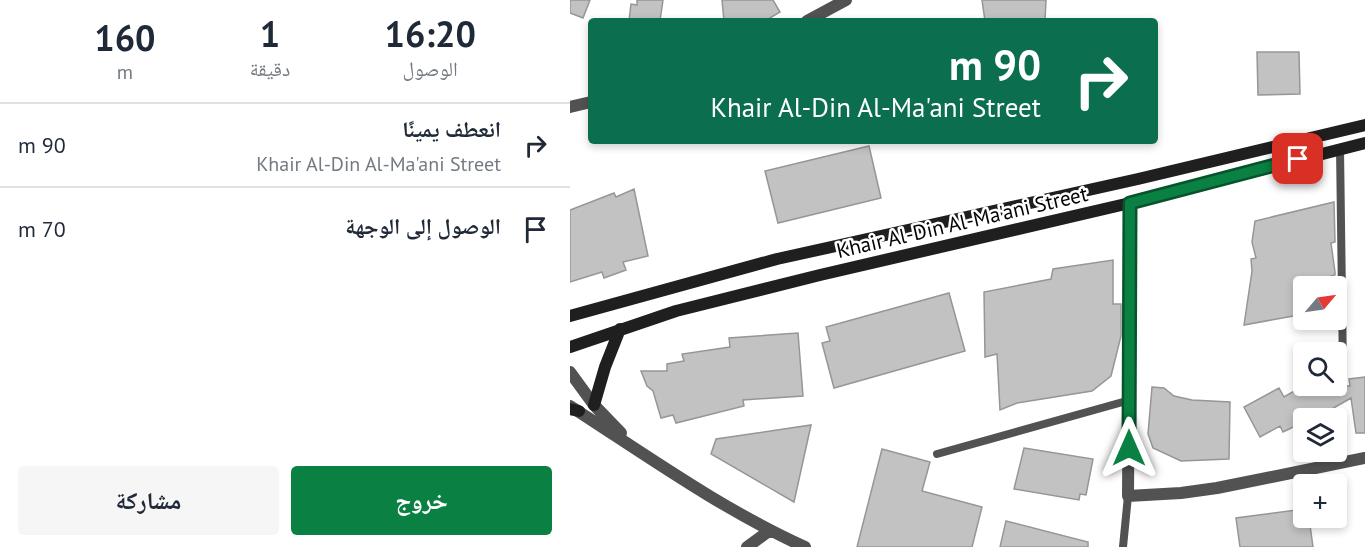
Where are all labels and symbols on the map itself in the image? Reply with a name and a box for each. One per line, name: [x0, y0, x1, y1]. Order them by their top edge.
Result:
pin: [1272, 133, 1323, 184]
street label: Khair Al-Din Al-Ma'ani Street: [834, 180, 1090, 264]
north arrow: [1293, 276, 1347, 330]
position arrow: [1097, 416, 1161, 480]

